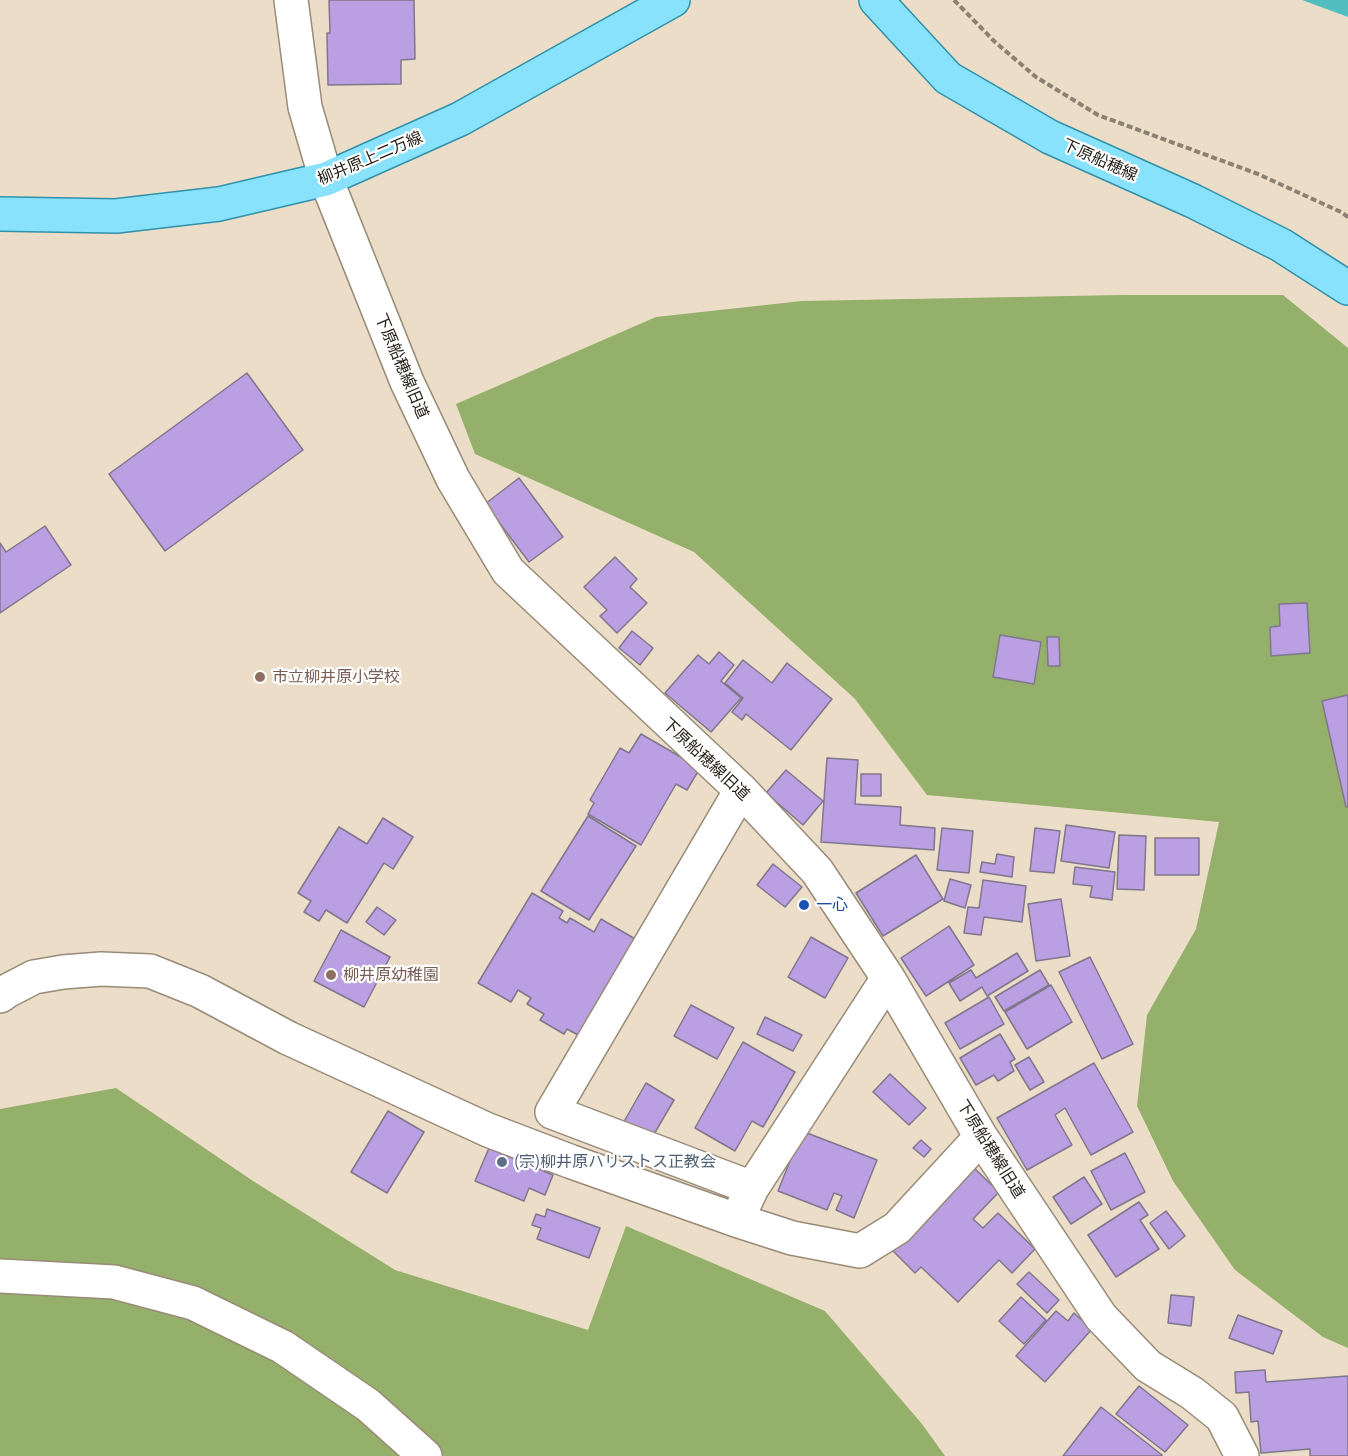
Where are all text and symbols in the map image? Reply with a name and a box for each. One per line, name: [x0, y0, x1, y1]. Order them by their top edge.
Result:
street label: 柳井原上二万線: [315, 127, 425, 189]
street label: 下原船穂線: [1060, 135, 1140, 185]
street label: 下原船穂線旧道: [371, 311, 433, 421]
place label: 市立柳井原小学校: [272, 667, 400, 687]
marker: 市立柳井原小学校: [253, 670, 267, 684]
street label: 下原船穂線旧道: [658, 714, 754, 804]
place label: 一心: [816, 895, 848, 915]
marker: 一心: [797, 898, 811, 912]
place label: 柳井原幼稚園: [343, 965, 439, 985]
marker: 柳井原幼稚園: [324, 968, 338, 982]
street label: 下原船穂線旧道: [953, 1096, 1029, 1202]
place label: (宗)柳井原ハリストス正教会: [514, 1152, 716, 1172]
marker: (宗)柳井原ハリストス正教会: [495, 1155, 509, 1169]

